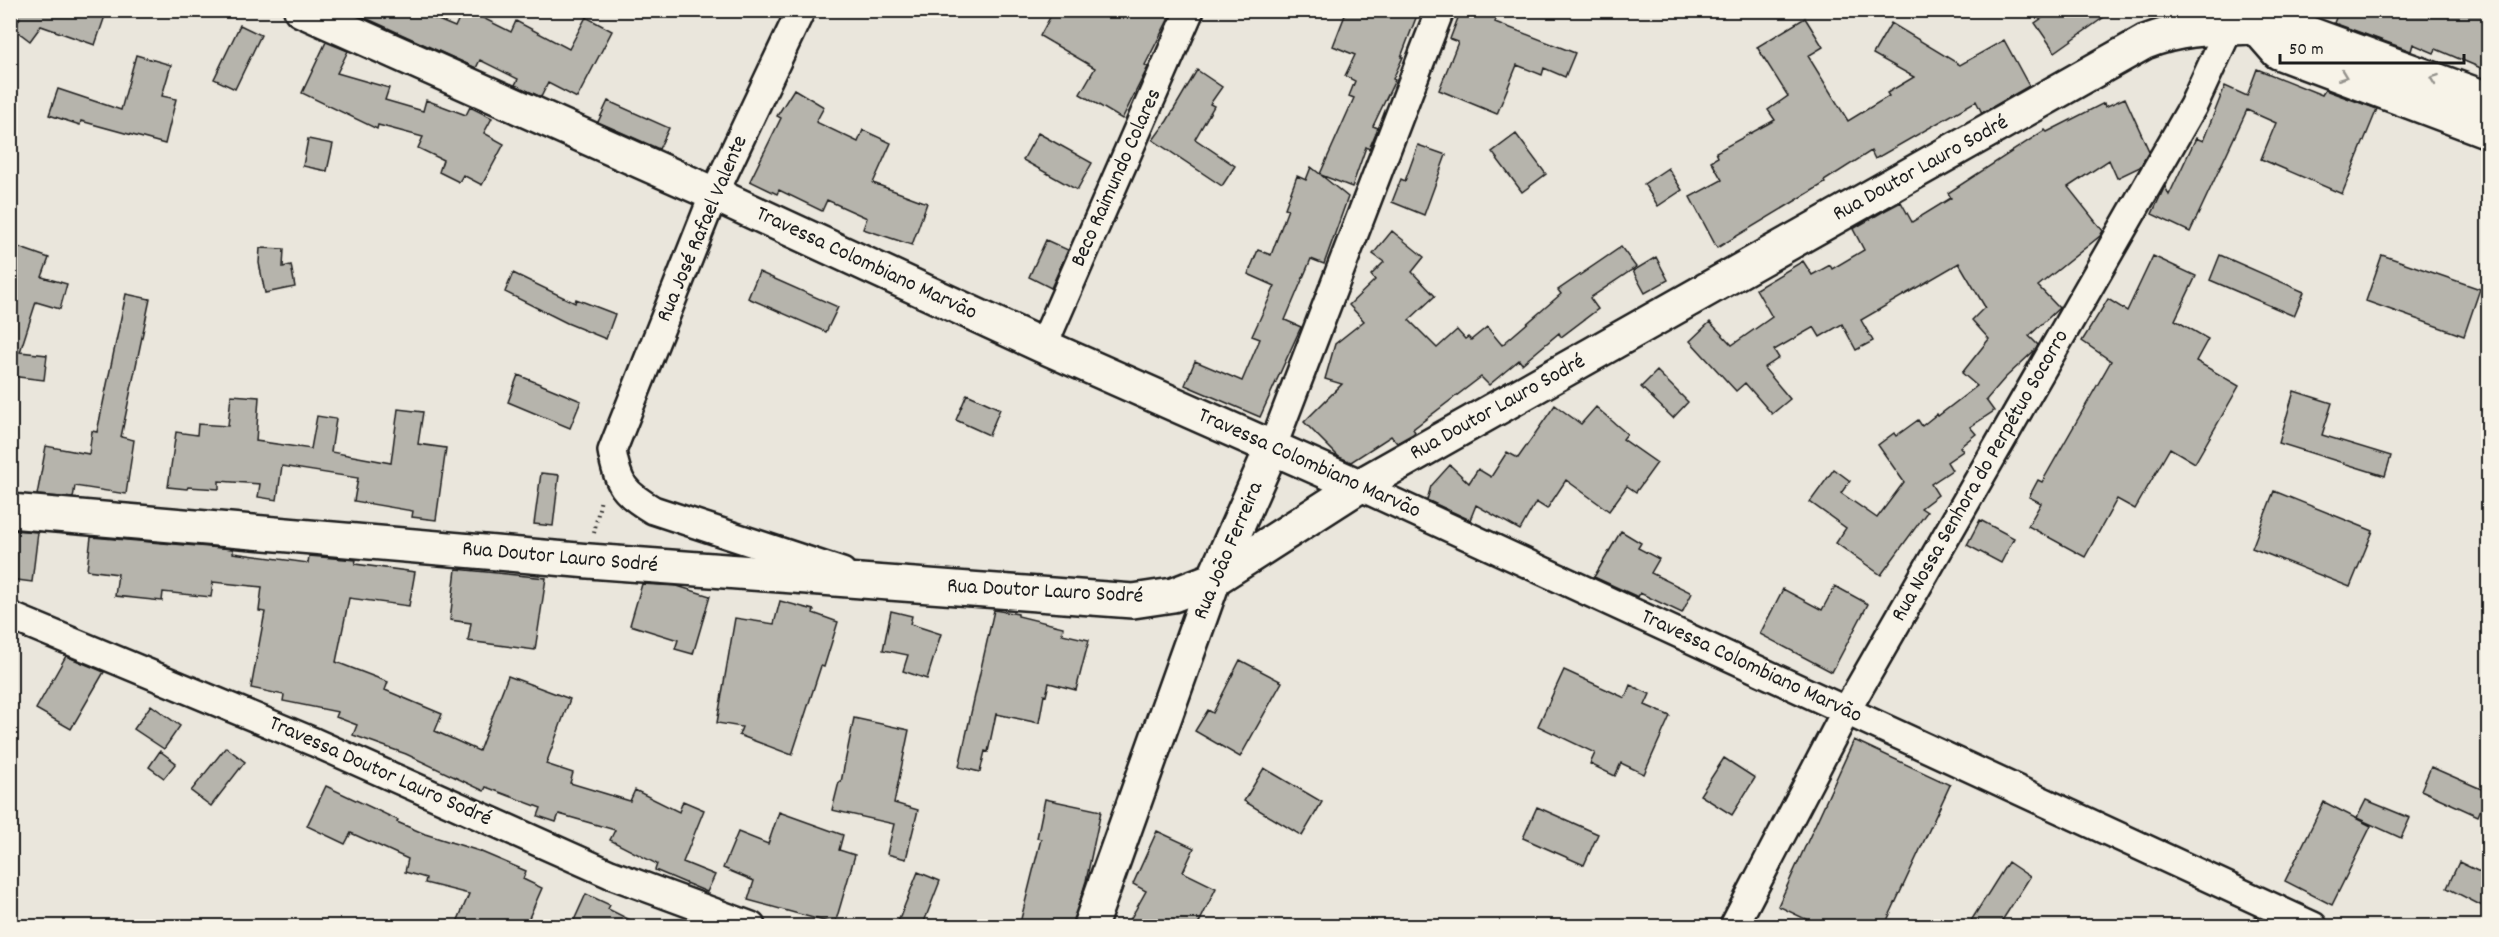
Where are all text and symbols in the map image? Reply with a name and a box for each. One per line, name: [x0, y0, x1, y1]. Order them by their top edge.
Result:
scale bar: [2280, 27, 2464, 65]
text: 50 m: [2289, 38, 2324, 63]
one-way arrow: [2336, 69, 2347, 81]
one-way arrow: [2429, 74, 2440, 86]
street label: Beco Raimundo Colares: [1064, 84, 1170, 272]
street label: Rua Doutor Lauro Sodré: [1828, 108, 2014, 230]
street label: Rua José Rafael Valente: [650, 131, 756, 327]
street label: Travessa Colombiano Marvão: [750, 199, 982, 329]
street label: Rua Nossa Senhora do Perpétuo Socorro: [1885, 324, 2077, 628]
street label: Rua Doutor Lauro Sodré: [1405, 347, 1591, 469]
street label: Travessa Colombiano Marvão: [1193, 401, 1425, 527]
street label: Rua João Ferreira: [1186, 477, 1272, 625]
street label: Rua Doutor Lauro Sodré: [461, 534, 659, 582]
street label: Rua Doutor Lauro Sodré: [946, 571, 1144, 613]
street label: Travessa Colombiano Marvão: [1635, 602, 1867, 732]
street label: Travessa Doutor Lauro Sodré: [264, 709, 496, 835]

